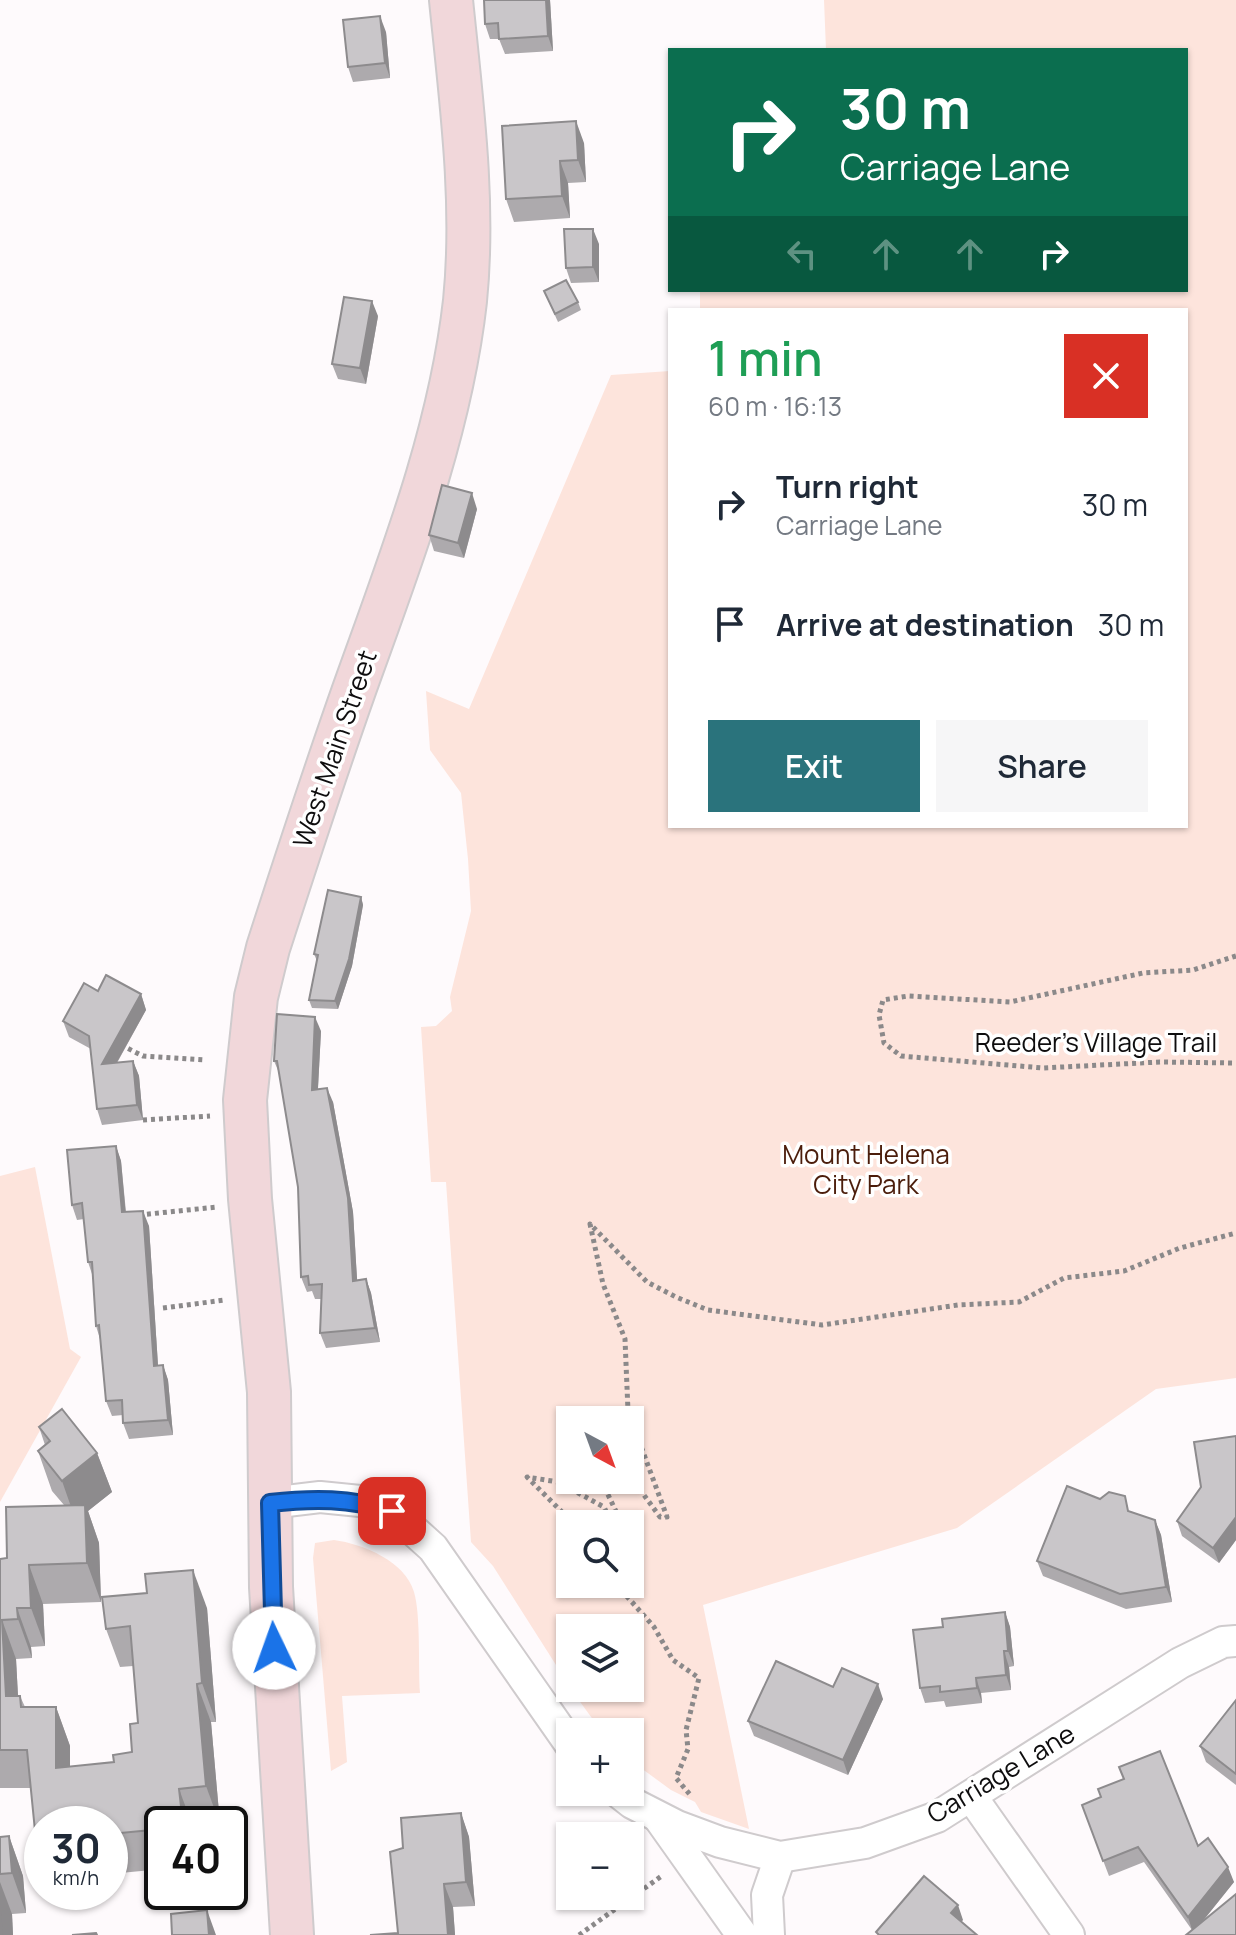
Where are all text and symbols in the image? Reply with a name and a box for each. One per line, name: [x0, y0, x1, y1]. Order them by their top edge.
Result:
text: 30 m: [840, 69, 971, 146]
icon: right: [708, 80, 812, 184]
text: Carriage Lane: [840, 142, 1070, 191]
icon: left: [780, 232, 824, 276]
icon: ahead: [864, 232, 908, 276]
icon: ahead: [948, 232, 992, 276]
icon: right: [1032, 232, 1076, 276]
text: 1 min: [708, 325, 822, 390]
button: close: [1064, 334, 1148, 418]
text: 60 m · 16:13: [708, 388, 842, 424]
text: Turn right: [776, 466, 919, 507]
icon: right: [708, 482, 752, 526]
text: 30 m: [1082, 484, 1148, 525]
text: Carriage Lane: [776, 507, 942, 543]
icon: arrive: [708, 602, 752, 646]
text: Arrive at destination: [776, 604, 1074, 645]
text: 30 m: [1098, 604, 1164, 645]
street label: West Main Street: [283, 645, 385, 852]
button: Exit: [708, 720, 920, 812]
button: Share: [936, 720, 1148, 812]
street label: Reeder's Village Trail: [975, 1024, 1217, 1060]
park label: Mount Helena City Park: [782, 1136, 950, 1202]
north arrow: [556, 1406, 644, 1494]
map controls: [556, 1406, 644, 1910]
pin: [358, 1477, 426, 1545]
icon: arrive: [370, 1489, 414, 1533]
button: search: [556, 1510, 644, 1598]
position arrow: [232, 1606, 316, 1690]
button: layers: [556, 1614, 644, 1702]
street label: Carriage Lane: [920, 1715, 1081, 1831]
button: +: [556, 1718, 644, 1806]
speed limit sign: 40: [144, 1806, 248, 1910]
text: 30: [51, 1820, 101, 1875]
button: −: [556, 1822, 644, 1910]
text: km/h: [53, 1864, 99, 1891]

